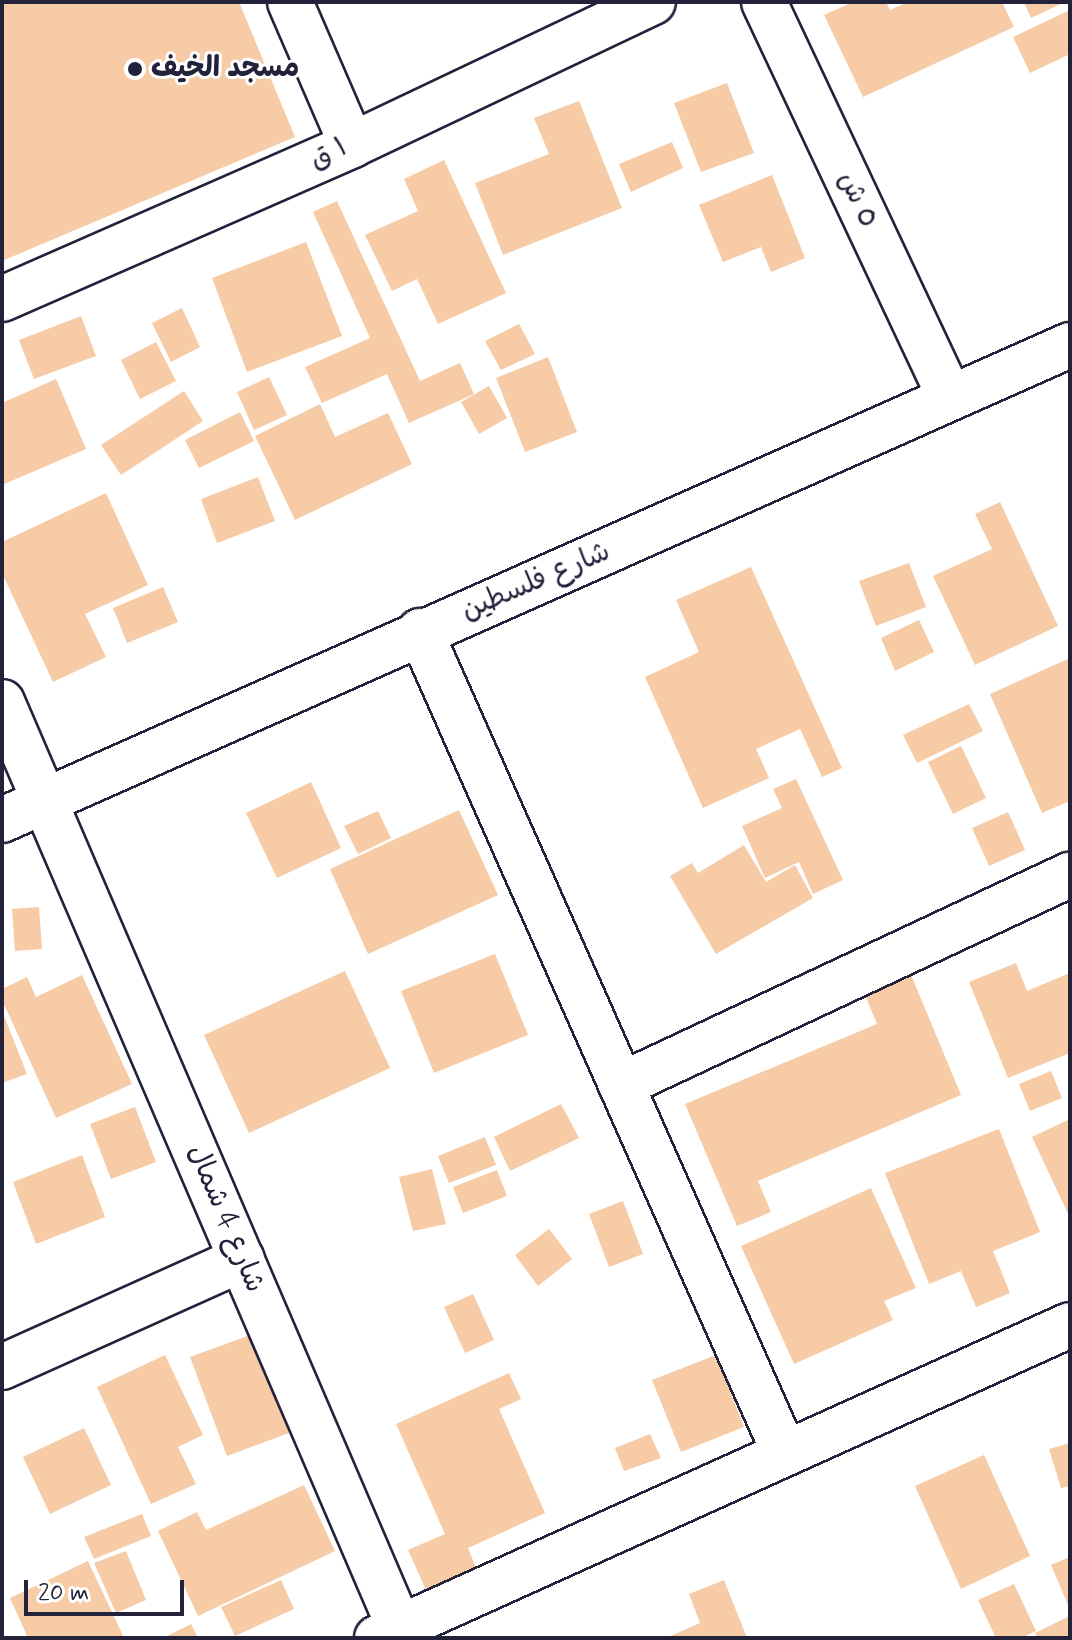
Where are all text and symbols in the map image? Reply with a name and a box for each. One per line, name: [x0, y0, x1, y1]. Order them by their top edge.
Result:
place label: مسجد الخيف: [151, 52, 299, 86]
marker: مسجد الخيف: [126, 60, 144, 78]
street label: ١ ق: [305, 131, 353, 177]
street label: ٥ ش: [830, 167, 884, 233]
street label: شارع فلسطين: [457, 536, 615, 628]
street label: شارع 4 شمال: [179, 1140, 271, 1298]
scale bar: [28, 1564, 188, 1614]
text: 20 m: [38, 1578, 89, 1609]

